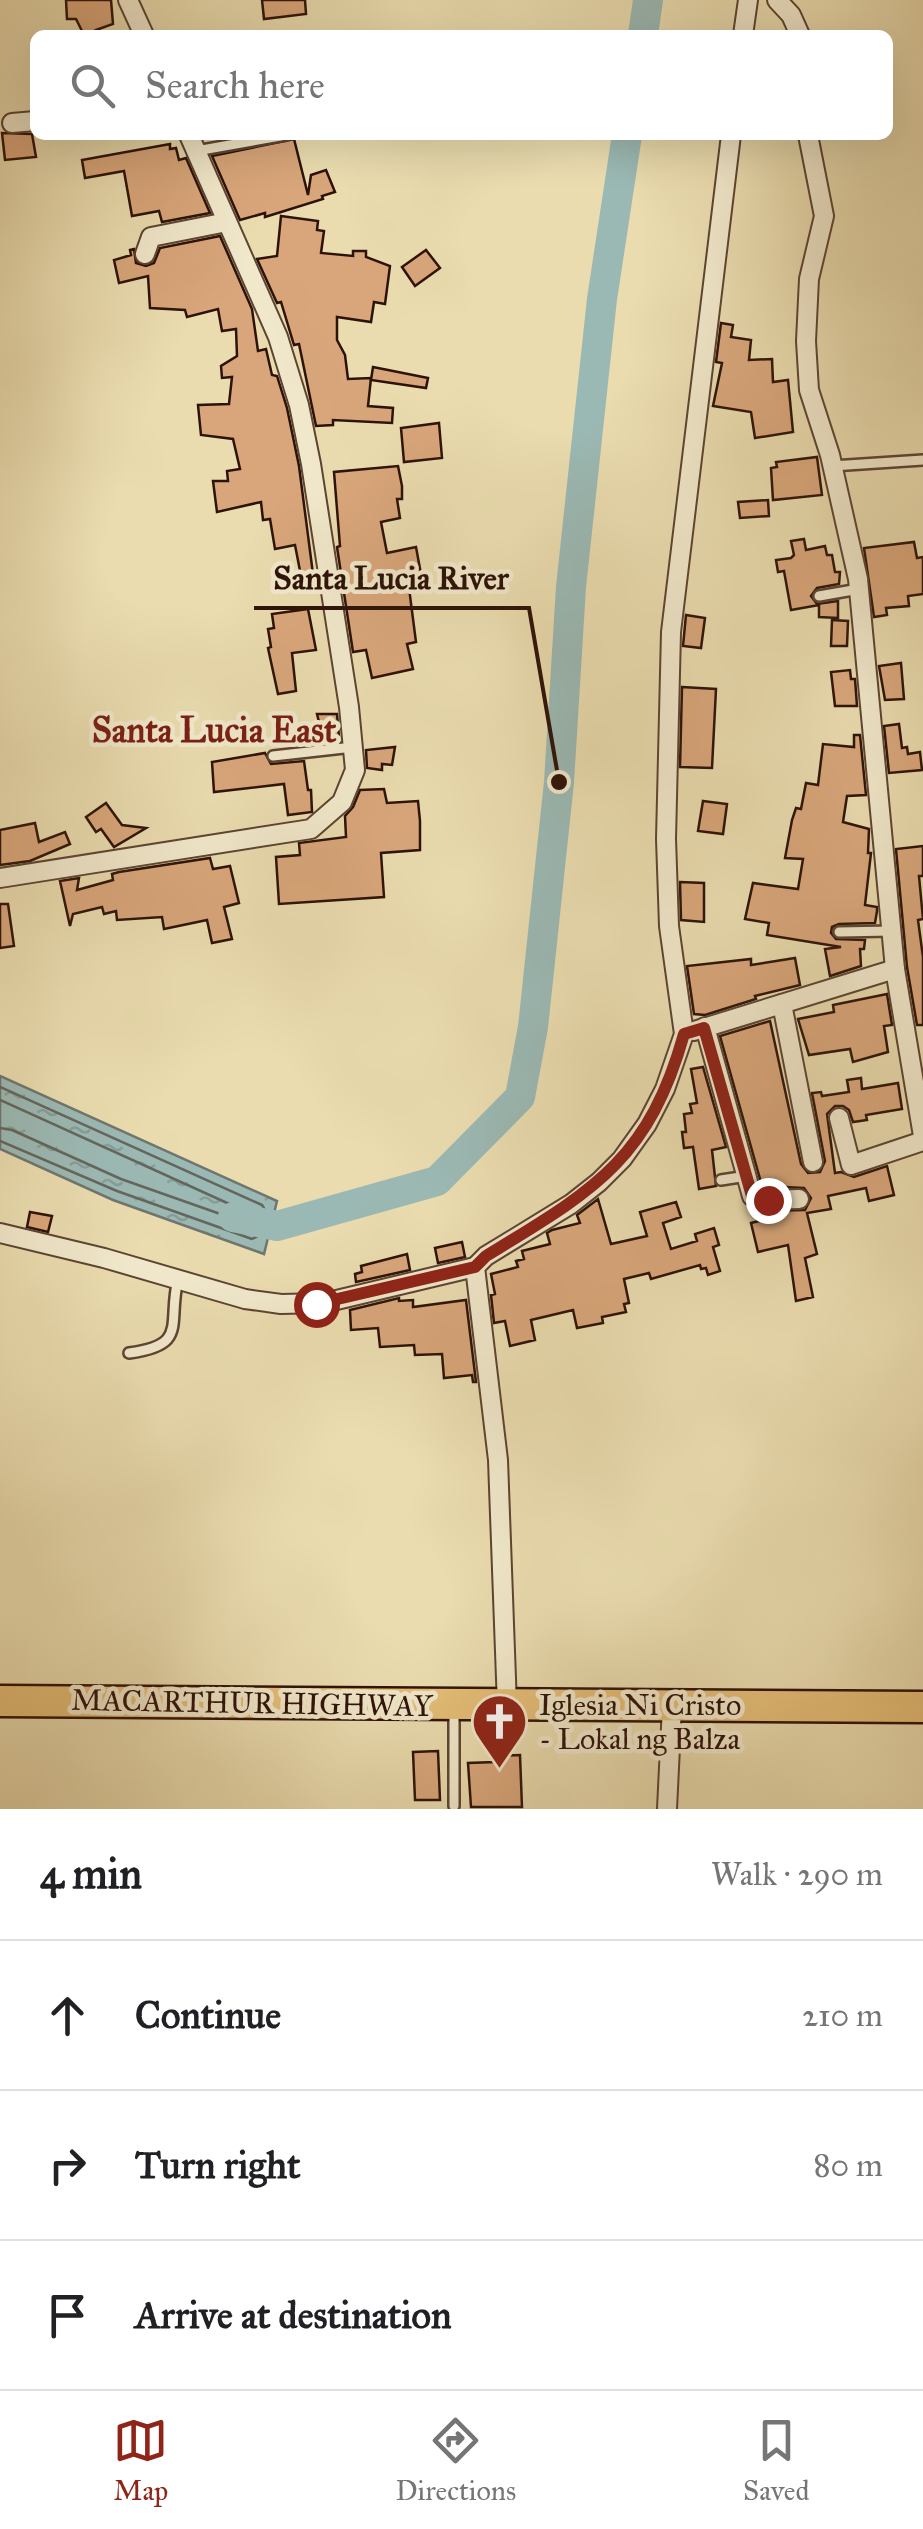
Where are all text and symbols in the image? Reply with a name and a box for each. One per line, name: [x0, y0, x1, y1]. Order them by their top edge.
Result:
search box: [30, 30, 893, 140]
icon: search: [65, 58, 120, 113]
text: Search here: [145, 62, 325, 108]
callout: Santa Lucia River: [254, 546, 529, 608]
text: Santa Lucia River: [273, 559, 510, 598]
district label: Santa Lucia East: [92, 709, 337, 752]
route end: [746, 1178, 792, 1224]
route start: [294, 1282, 340, 1328]
street label: MACARTHUR HIGHWAY: [71, 1682, 434, 1724]
place label: Iglesia Ni Cristo - Lokal ng Balza: [539, 1687, 741, 1757]
church icon: Iglesia Ni Cristo - Lokal ng Balza: [470, 1692, 530, 1771]
text: 4 min: [40, 1848, 142, 1900]
text: Walk · 290 m: [711, 1855, 883, 1894]
icon: ahead: [40, 1988, 95, 2043]
text: Continue: [135, 1992, 281, 2038]
text: 210 m: [802, 1996, 883, 2035]
icon: right: [40, 2138, 95, 2193]
text: Turn right: [135, 2142, 301, 2188]
text: 80 m: [814, 2146, 883, 2185]
icon: arrive: [40, 2288, 95, 2343]
text: Arrive at destination: [135, 2292, 452, 2338]
tab: Map: [113, 2413, 168, 2508]
tab: Directions: [395, 2413, 516, 2508]
tab: Saved: [743, 2413, 810, 2508]

